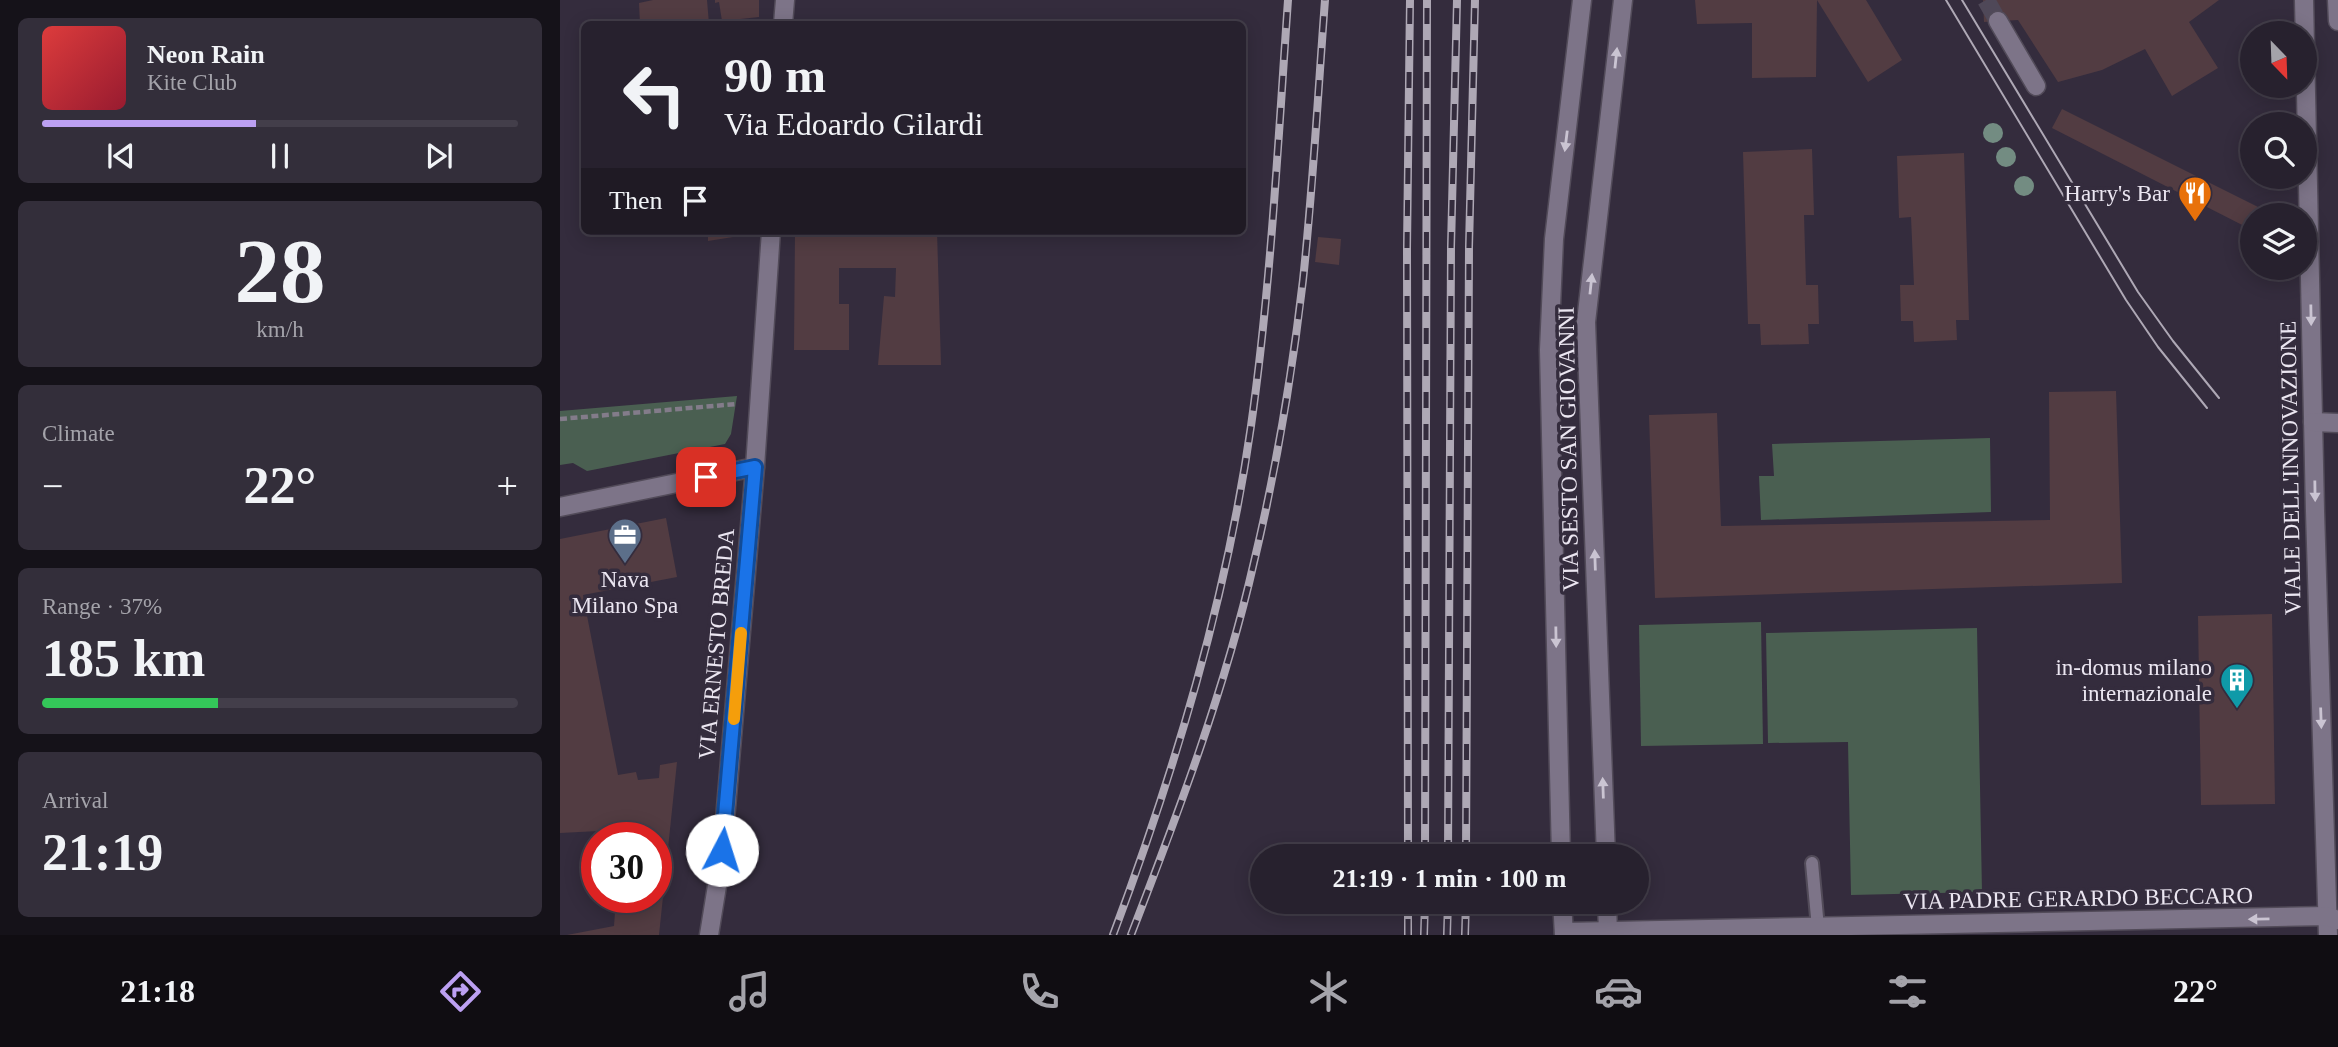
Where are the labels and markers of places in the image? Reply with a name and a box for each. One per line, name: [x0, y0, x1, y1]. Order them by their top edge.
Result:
restaurant icon: Harry's Bar: [2176, 174, 2214, 223]
place label: Harry's Bar: [2064, 181, 2170, 206]
pin: [676, 447, 736, 507]
office icon: Nava Milano Spa: [606, 516, 644, 565]
place label: Nava Milano Spa: [572, 567, 678, 618]
place label: in-domus milano internazionale: [2055, 655, 2212, 706]
building icon: in-domus milano internazionale: [2218, 661, 2256, 710]

